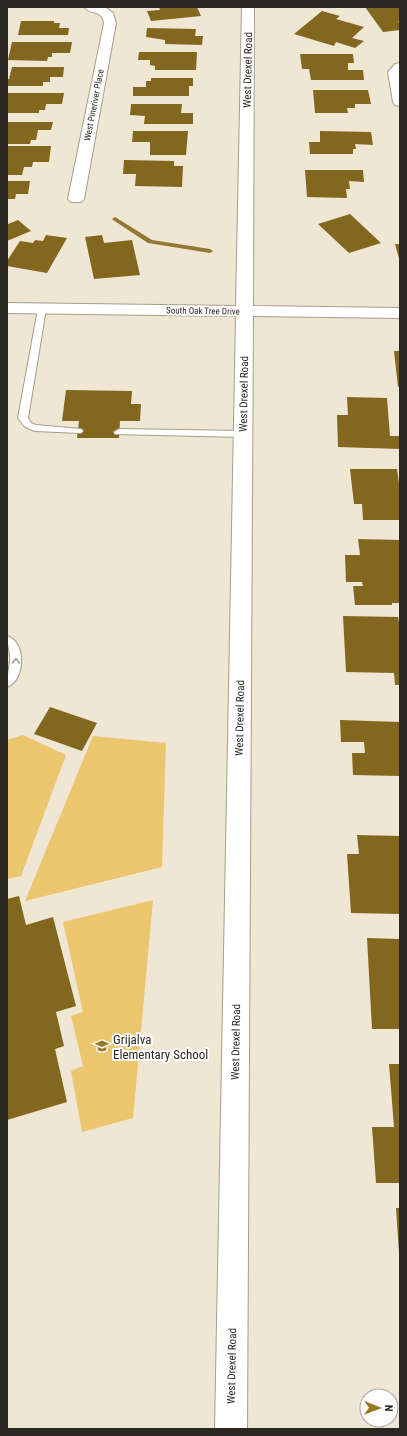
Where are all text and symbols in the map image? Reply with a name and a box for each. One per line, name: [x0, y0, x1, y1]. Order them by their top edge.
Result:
street label: West Drexel Road: [241, 32, 255, 108]
street label: West Pineriver Place: [82, 68, 106, 142]
street label: South Oak Tree Drive: [166, 305, 240, 317]
street label: West Drexel Road: [237, 356, 251, 432]
one-way arrow: [11, 658, 20, 664]
street label: West Drexel Road: [233, 680, 247, 756]
street label: West Drexel Road: [229, 1004, 243, 1080]
place label: Grijalva Elementary School: [113, 1032, 208, 1062]
school or university icon: Grijalva Elementary School: [94, 1038, 110, 1054]
street label: West Drexel Road: [225, 1328, 239, 1404]
north arrow: [359, 1388, 399, 1428]
text: N: [382, 1405, 395, 1412]

